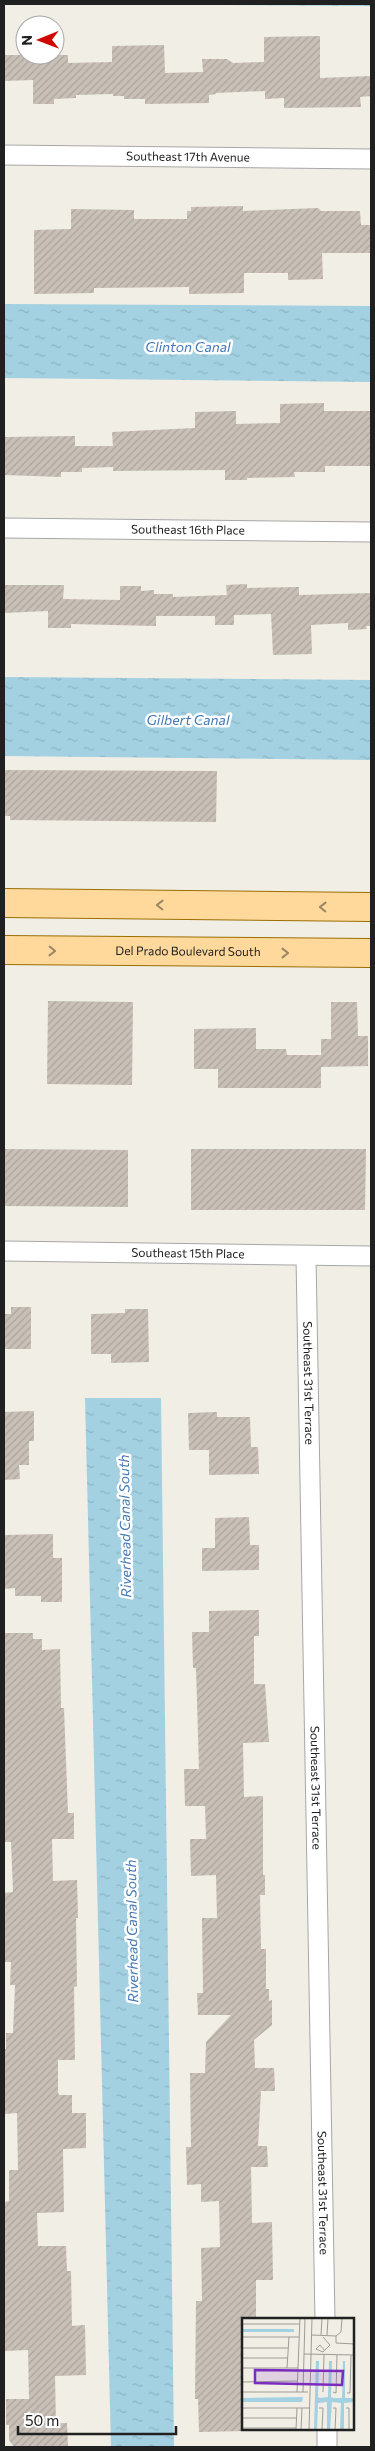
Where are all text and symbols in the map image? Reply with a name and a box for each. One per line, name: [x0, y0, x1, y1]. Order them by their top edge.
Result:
north arrow: [15, 15, 65, 65]
text: N: [18, 35, 35, 46]
street label: Southeast 17th Avenue: [126, 148, 250, 164]
water label: Clinton Canal: [145, 338, 231, 355]
street label: Southeast 16th Place: [131, 521, 245, 537]
water label: Gilbert Canal: [147, 711, 230, 728]
one-way arrow: [156, 900, 164, 910]
one-way arrow: [318, 902, 326, 912]
street label: Del Prado Boulevard South: [115, 943, 261, 958]
one-way arrow: [49, 945, 57, 956]
one-way arrow: [282, 948, 289, 958]
street label: Southeast 15th Place: [131, 1245, 245, 1260]
street label: Southeast 31st Terrace: [301, 1321, 317, 1445]
water label: Riverhead Canal South: [115, 1454, 134, 1598]
street label: Southeast 31st Terrace: [308, 1726, 325, 1850]
water label: Riverhead Canal South: [122, 1859, 141, 2003]
street label: Southeast 31st Terrace: [316, 2131, 332, 2255]
inset map: [242, 2318, 355, 2431]
scale bar: [18, 2404, 175, 2436]
text: 50 m: [25, 2411, 59, 2429]

